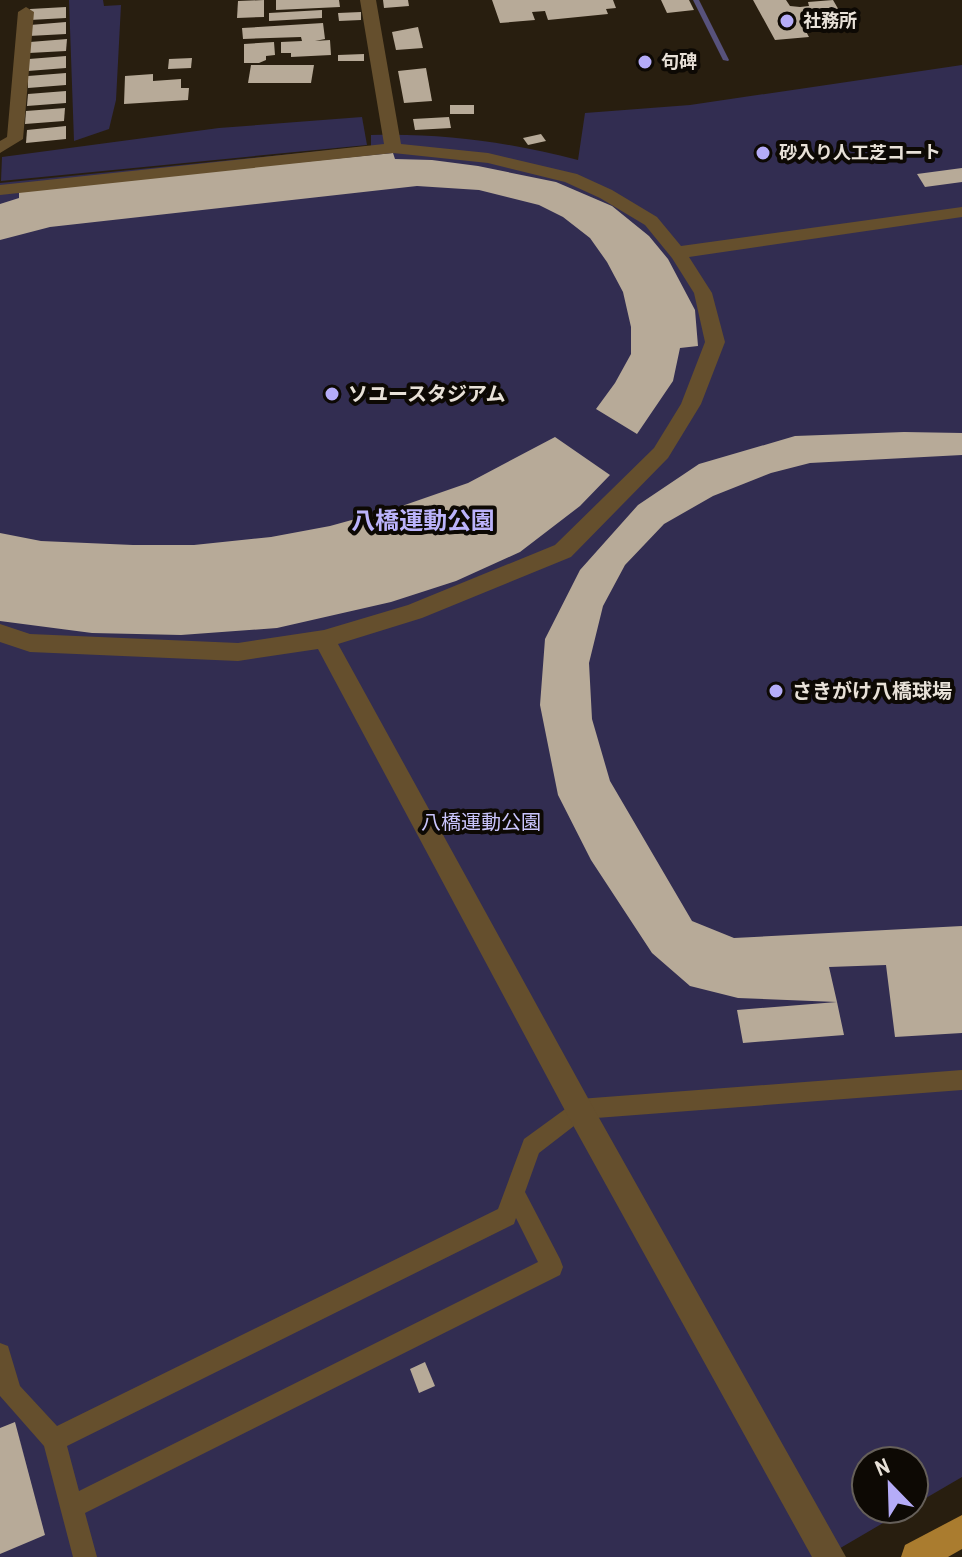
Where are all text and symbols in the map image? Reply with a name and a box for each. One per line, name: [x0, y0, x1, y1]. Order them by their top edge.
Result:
place label: 社務所: [803, 8, 857, 33]
marker: 社務所: [778, 12, 796, 30]
place label: 句碑: [661, 49, 697, 74]
marker: 句碑: [636, 53, 654, 71]
place label: 砂入り人工芝コート: [779, 140, 941, 165]
marker: 砂入り人工芝コート: [754, 144, 772, 162]
place label: ソユースタジアム: [348, 380, 506, 407]
marker: ソユースタジアム: [323, 385, 341, 403]
district label: 八橋運動公園: [351, 504, 495, 536]
place label: さきがけ八橋球場: [792, 677, 952, 704]
marker: さきがけ八橋球場: [767, 682, 785, 700]
park label: 八橋運動公園: [421, 808, 541, 835]
north arrow: [850, 1445, 930, 1525]
text: N: [870, 1450, 894, 1483]

